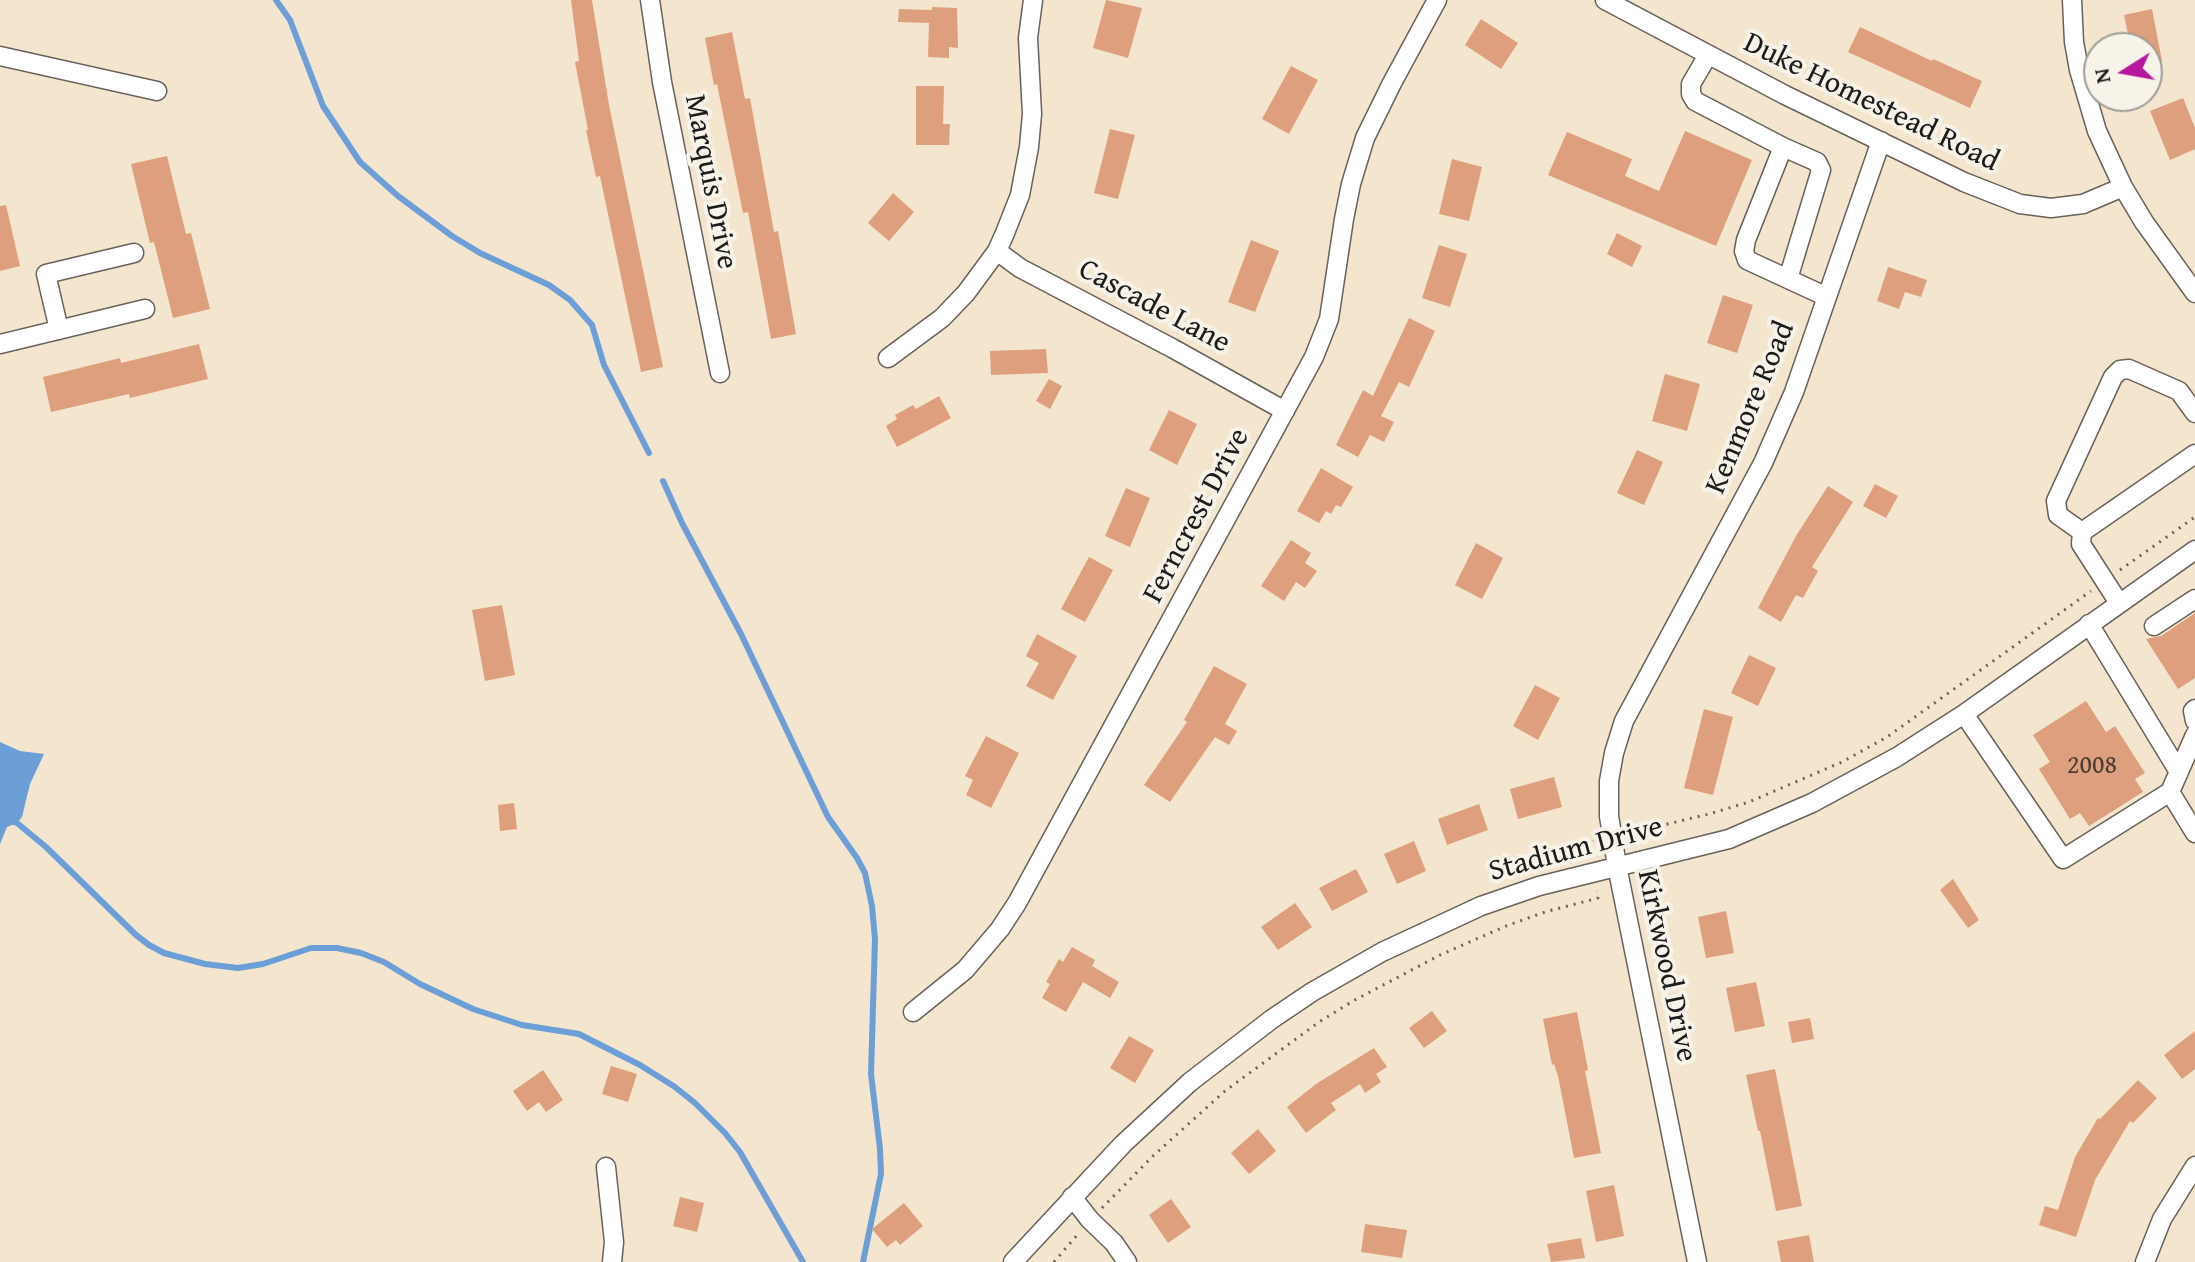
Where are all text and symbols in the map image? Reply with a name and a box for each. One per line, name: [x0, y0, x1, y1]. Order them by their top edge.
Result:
street label: Duke Homestead Road: [1737, 26, 2005, 180]
north arrow: [2083, 32, 2163, 112]
text: N: [2084, 66, 2119, 86]
street label: Marquis Drive: [675, 92, 745, 272]
street label: Cascade Lane: [1072, 252, 1236, 362]
street label: Kenmore Road: [1699, 316, 1803, 500]
street label: Ferncrest Drive: [1136, 423, 1258, 609]
house number: 2008: [2067, 750, 2117, 782]
street label: Stadium Drive: [1485, 810, 1667, 890]
street label: Kirkwood Drive: [1628, 867, 1704, 1065]

